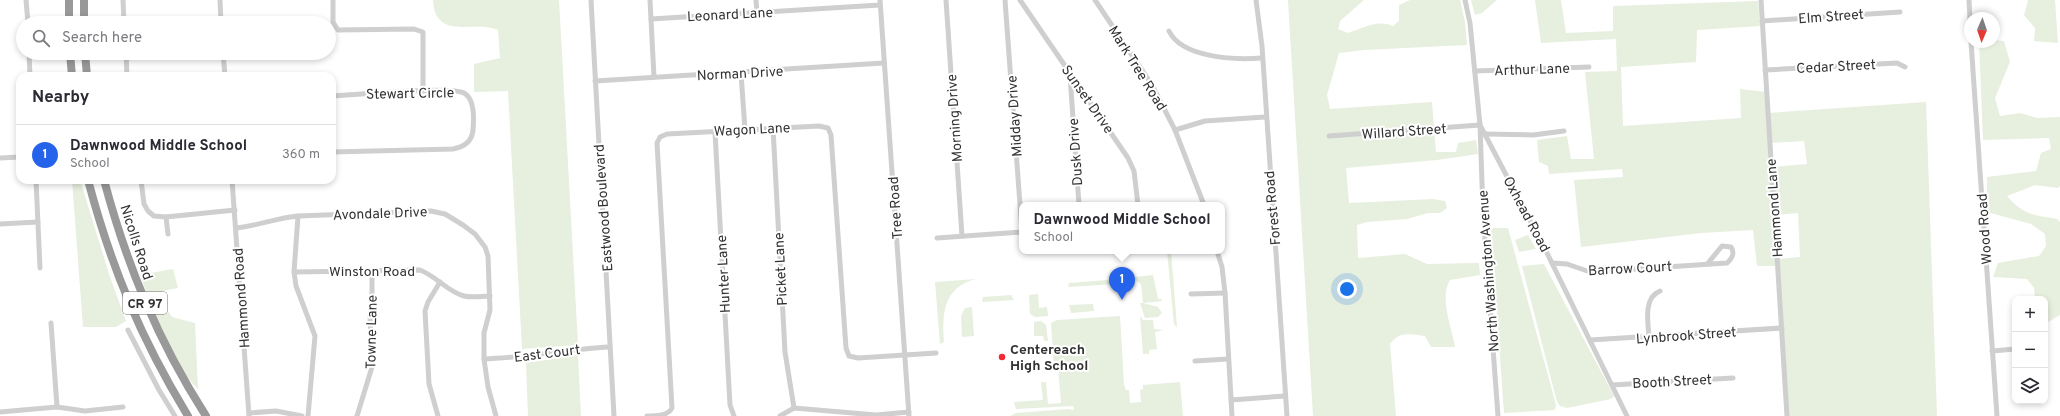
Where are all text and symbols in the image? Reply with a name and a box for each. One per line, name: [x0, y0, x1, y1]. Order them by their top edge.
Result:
street label: Leonard Lane: [687, 5, 774, 26]
street label: Elm Street: [1798, 7, 1864, 28]
north arrow: [1964, 12, 2000, 48]
search box: [16, 16, 336, 60]
street label: Mark Tree Road: [1104, 23, 1170, 114]
icon: search: [30, 27, 52, 49]
text: Search here: [62, 29, 142, 48]
street label: Cedar Street: [1796, 57, 1876, 78]
street label: Arthur Lane: [1494, 61, 1570, 80]
street label: Sunset Drive: [1057, 62, 1117, 137]
street label: Norman Drive: [696, 64, 784, 85]
street label: Morning Drive: [944, 73, 967, 163]
street label: Midday Drive: [1004, 75, 1027, 157]
street label: Stewart Circle: [366, 85, 454, 104]
text: Nearby: [32, 87, 89, 109]
street label: Dusk Drive: [1066, 117, 1087, 186]
street label: Wagon Lane: [713, 120, 791, 141]
street label: Willard Street: [1361, 121, 1447, 144]
text: Dawnwood Middle School: [70, 137, 247, 156]
street label: Eastwood Boulevard: [592, 144, 617, 272]
text: 1: [42, 147, 48, 163]
text: 360 m: [282, 147, 320, 163]
text: School: [70, 156, 110, 172]
street label: Hammond Lane: [1764, 158, 1787, 258]
street label: Forest Road: [1262, 170, 1285, 246]
street label: Oxhead Road: [1499, 174, 1553, 256]
street label: Tree Road: [886, 176, 907, 240]
street label: North Washington Avenue: [1475, 189, 1504, 352]
street label: Wood Road: [1975, 193, 1996, 265]
popup: [1019, 202, 1225, 254]
street label: Nicolls Road: [115, 203, 156, 282]
street label: Avondale Drive: [332, 204, 428, 225]
text: Dawnwood Middle School: [1033, 211, 1211, 230]
text: School: [1033, 230, 1073, 246]
street label: Picket Lane: [771, 232, 792, 306]
street label: Hunter Lane: [714, 235, 735, 313]
street label: Hammond Road: [231, 247, 254, 349]
street label: Barrow Court: [1588, 259, 1673, 280]
street label: Winston Road: [329, 264, 415, 281]
pin: 1: [1109, 267, 1135, 300]
your location: [1337, 279, 1357, 299]
road number: CR 97: [123, 292, 167, 314]
street label: Towne Lane: [363, 295, 382, 369]
map controls: [2012, 296, 2048, 404]
button: +: [2012, 296, 2048, 332]
street label: Lynbrook Street: [1635, 325, 1737, 348]
button: −: [2012, 332, 2048, 368]
street label: East Court: [513, 342, 581, 367]
place label: Centereach High School: [1010, 342, 1088, 375]
marker: Centereach High School: [997, 352, 1007, 362]
button: layers: [2012, 368, 2048, 404]
street label: Booth Street: [1632, 372, 1712, 393]

